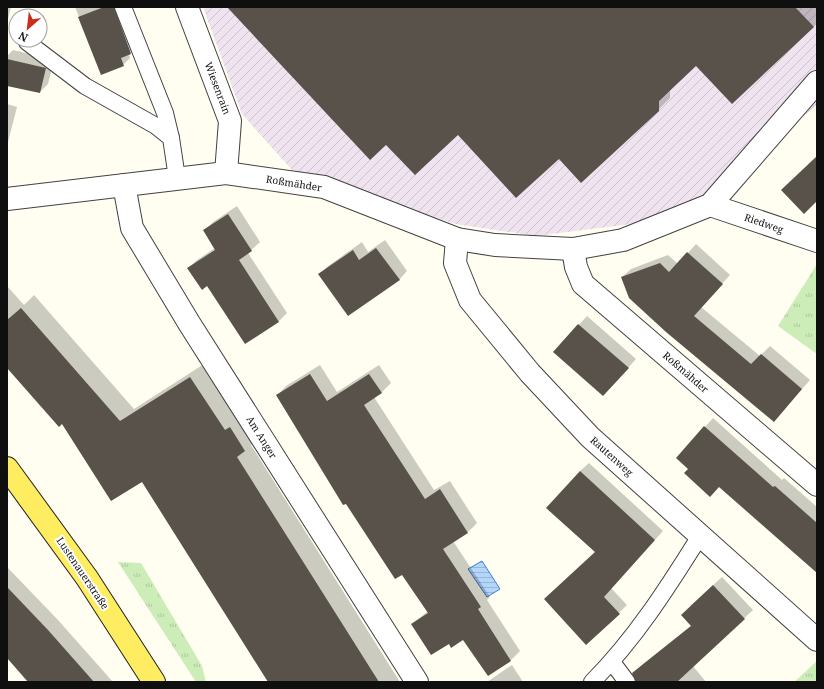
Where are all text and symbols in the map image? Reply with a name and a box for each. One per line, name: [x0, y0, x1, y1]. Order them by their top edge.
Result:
north arrow: [8, 8, 48, 48]
text: N: [15, 28, 30, 46]
street label: Wiesenrain: [202, 60, 235, 117]
street label: Roßmähder: [265, 172, 323, 194]
street label: Riedweg: [743, 210, 786, 236]
street label: Roßmähder: [660, 348, 712, 396]
street label: Am Anger: [243, 413, 281, 461]
street label: Rautenweg: [588, 433, 637, 479]
street label: Lustenauerstraße: [54, 534, 112, 612]

